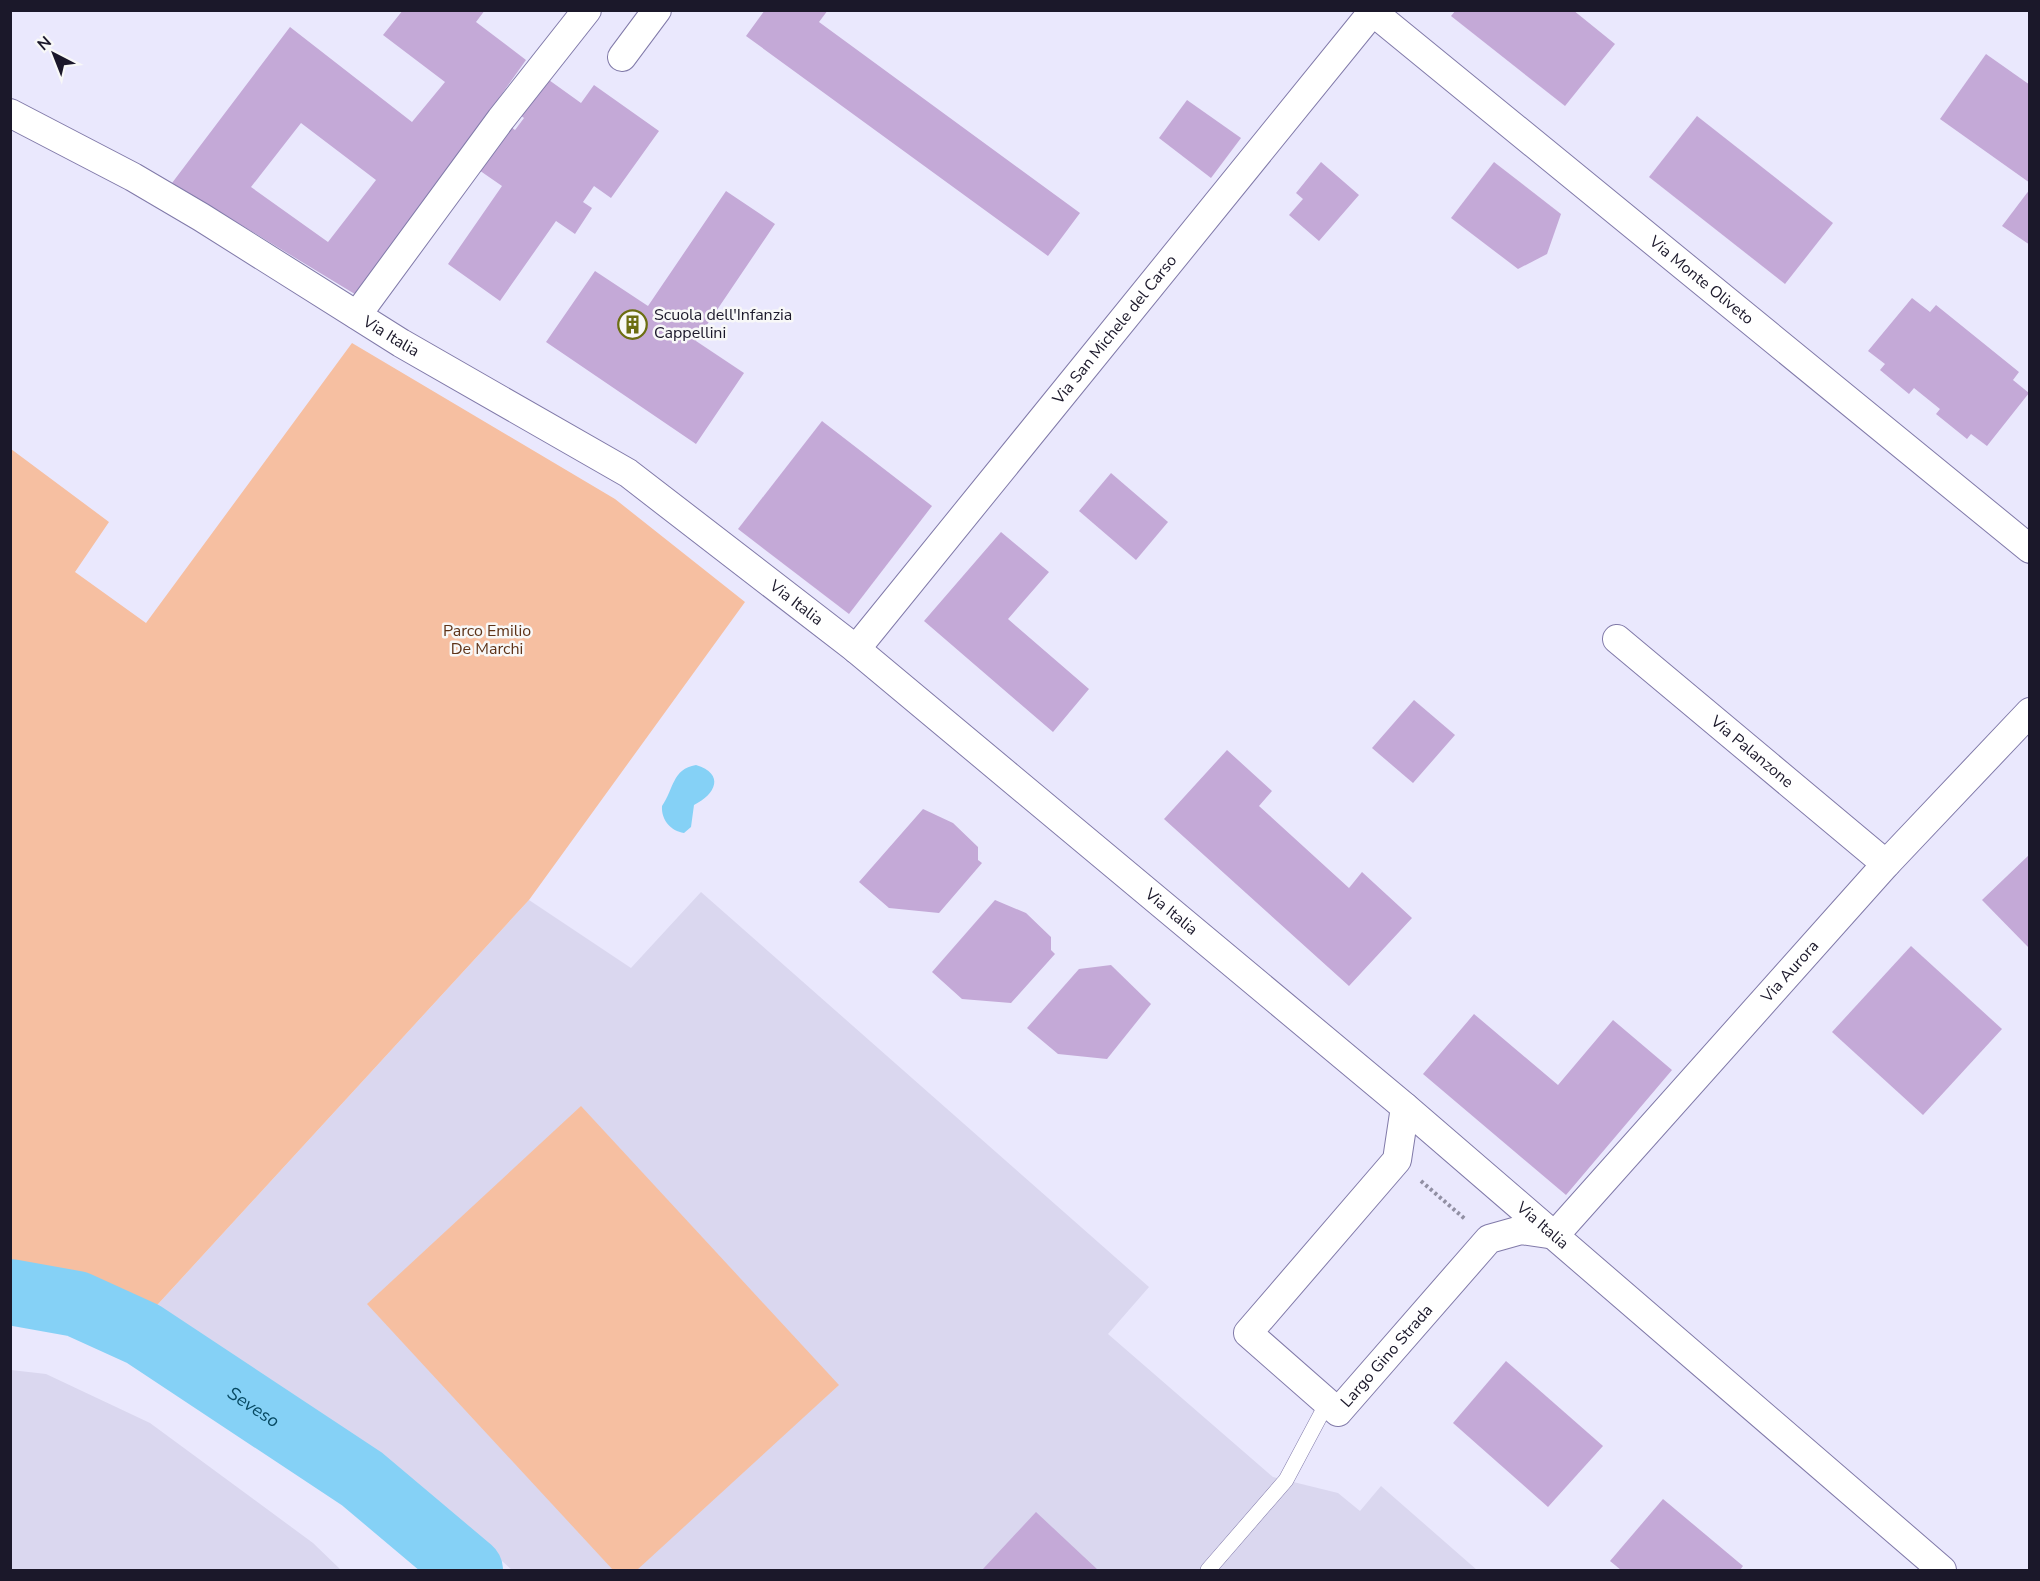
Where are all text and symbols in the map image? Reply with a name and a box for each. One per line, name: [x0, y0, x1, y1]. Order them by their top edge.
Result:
north arrow: [24, 24, 84, 84]
text: N: [33, 31, 56, 56]
street label: Via Monte Oliveto: [1644, 230, 1758, 330]
street label: Via San Michele del Carso: [1047, 250, 1182, 410]
place label: Scuola dell'Infanzia Cappellini: [654, 304, 792, 344]
building icon: Scuola dell'Infanzia Cappellini: [617, 308, 649, 340]
street label: Via Italia: [358, 310, 423, 362]
street label: Via Italia: [764, 574, 828, 631]
park label: Parco Emilio De Marchi: [443, 620, 531, 660]
street label: Via Palanzone: [1705, 710, 1798, 793]
street label: Via Italia: [1139, 883, 1202, 940]
street label: Via Aurora: [1756, 936, 1824, 1008]
street label: Via Italia: [1511, 1196, 1573, 1254]
street label: Largo Gino Strada: [1336, 1300, 1438, 1412]
water label: Seveso: [223, 1381, 284, 1433]

